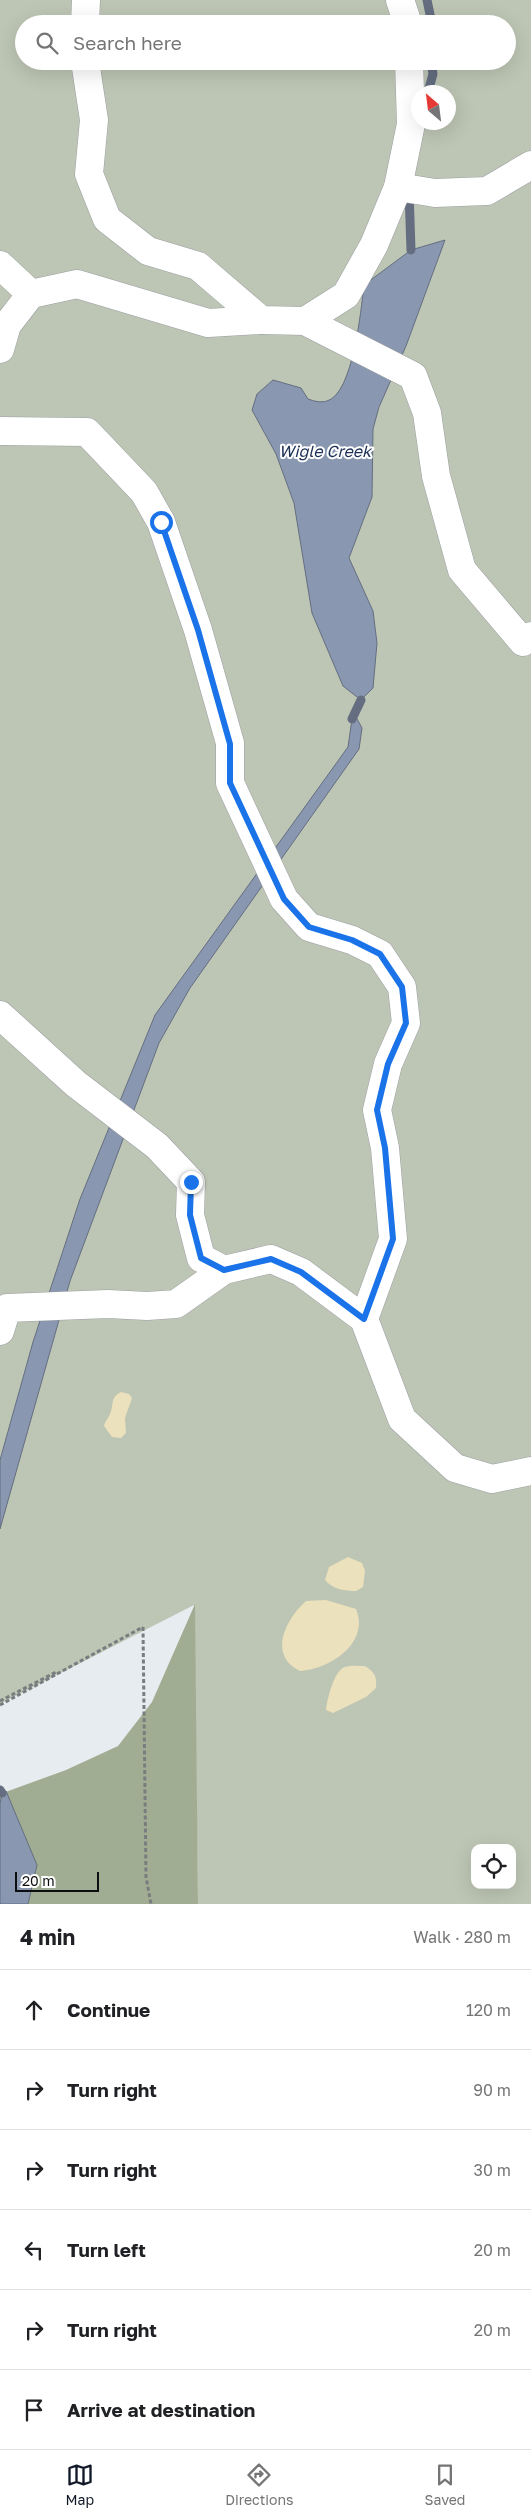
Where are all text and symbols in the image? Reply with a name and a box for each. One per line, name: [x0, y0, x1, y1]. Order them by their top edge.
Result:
search box: [15, 15, 516, 70]
icon: search: [33, 29, 61, 57]
text: Search here: [73, 31, 182, 54]
north arrow: [411, 85, 456, 130]
water label: Wigle Creek: [279, 441, 373, 461]
route start: [150, 511, 173, 534]
route end: [180, 1171, 203, 1194]
map controls: [471, 1844, 516, 1889]
button: locate: [471, 1844, 516, 1889]
scale bar: [15, 1869, 99, 1892]
text: 20 m: [22, 1872, 55, 1889]
text: 4 min: [20, 1924, 75, 1950]
text: Walk · 280 m: [413, 1927, 511, 1947]
icon: ahead: [20, 1996, 48, 2024]
text: Continue: [67, 1998, 150, 2021]
text: 120 m: [466, 2000, 511, 2020]
icon: right: [20, 2076, 48, 2104]
text: Turn right: [67, 2078, 157, 2101]
text: 90 m: [473, 2080, 511, 2100]
icon: right: [20, 2156, 48, 2184]
text: Turn right: [67, 2158, 157, 2181]
text: 30 m: [474, 2160, 511, 2180]
icon: left: [20, 2236, 48, 2264]
text: Turn left: [67, 2238, 146, 2261]
text: 20 m: [474, 2240, 511, 2260]
icon: right: [20, 2316, 48, 2344]
text: Turn right: [67, 2318, 157, 2341]
text: 20 m: [474, 2320, 511, 2340]
icon: arrive: [20, 2396, 48, 2424]
text: Arrive at destination: [67, 2398, 255, 2421]
tab: Map: [66, 2461, 94, 2508]
tab: Directions: [225, 2461, 294, 2508]
tab: Saved: [425, 2461, 465, 2508]

